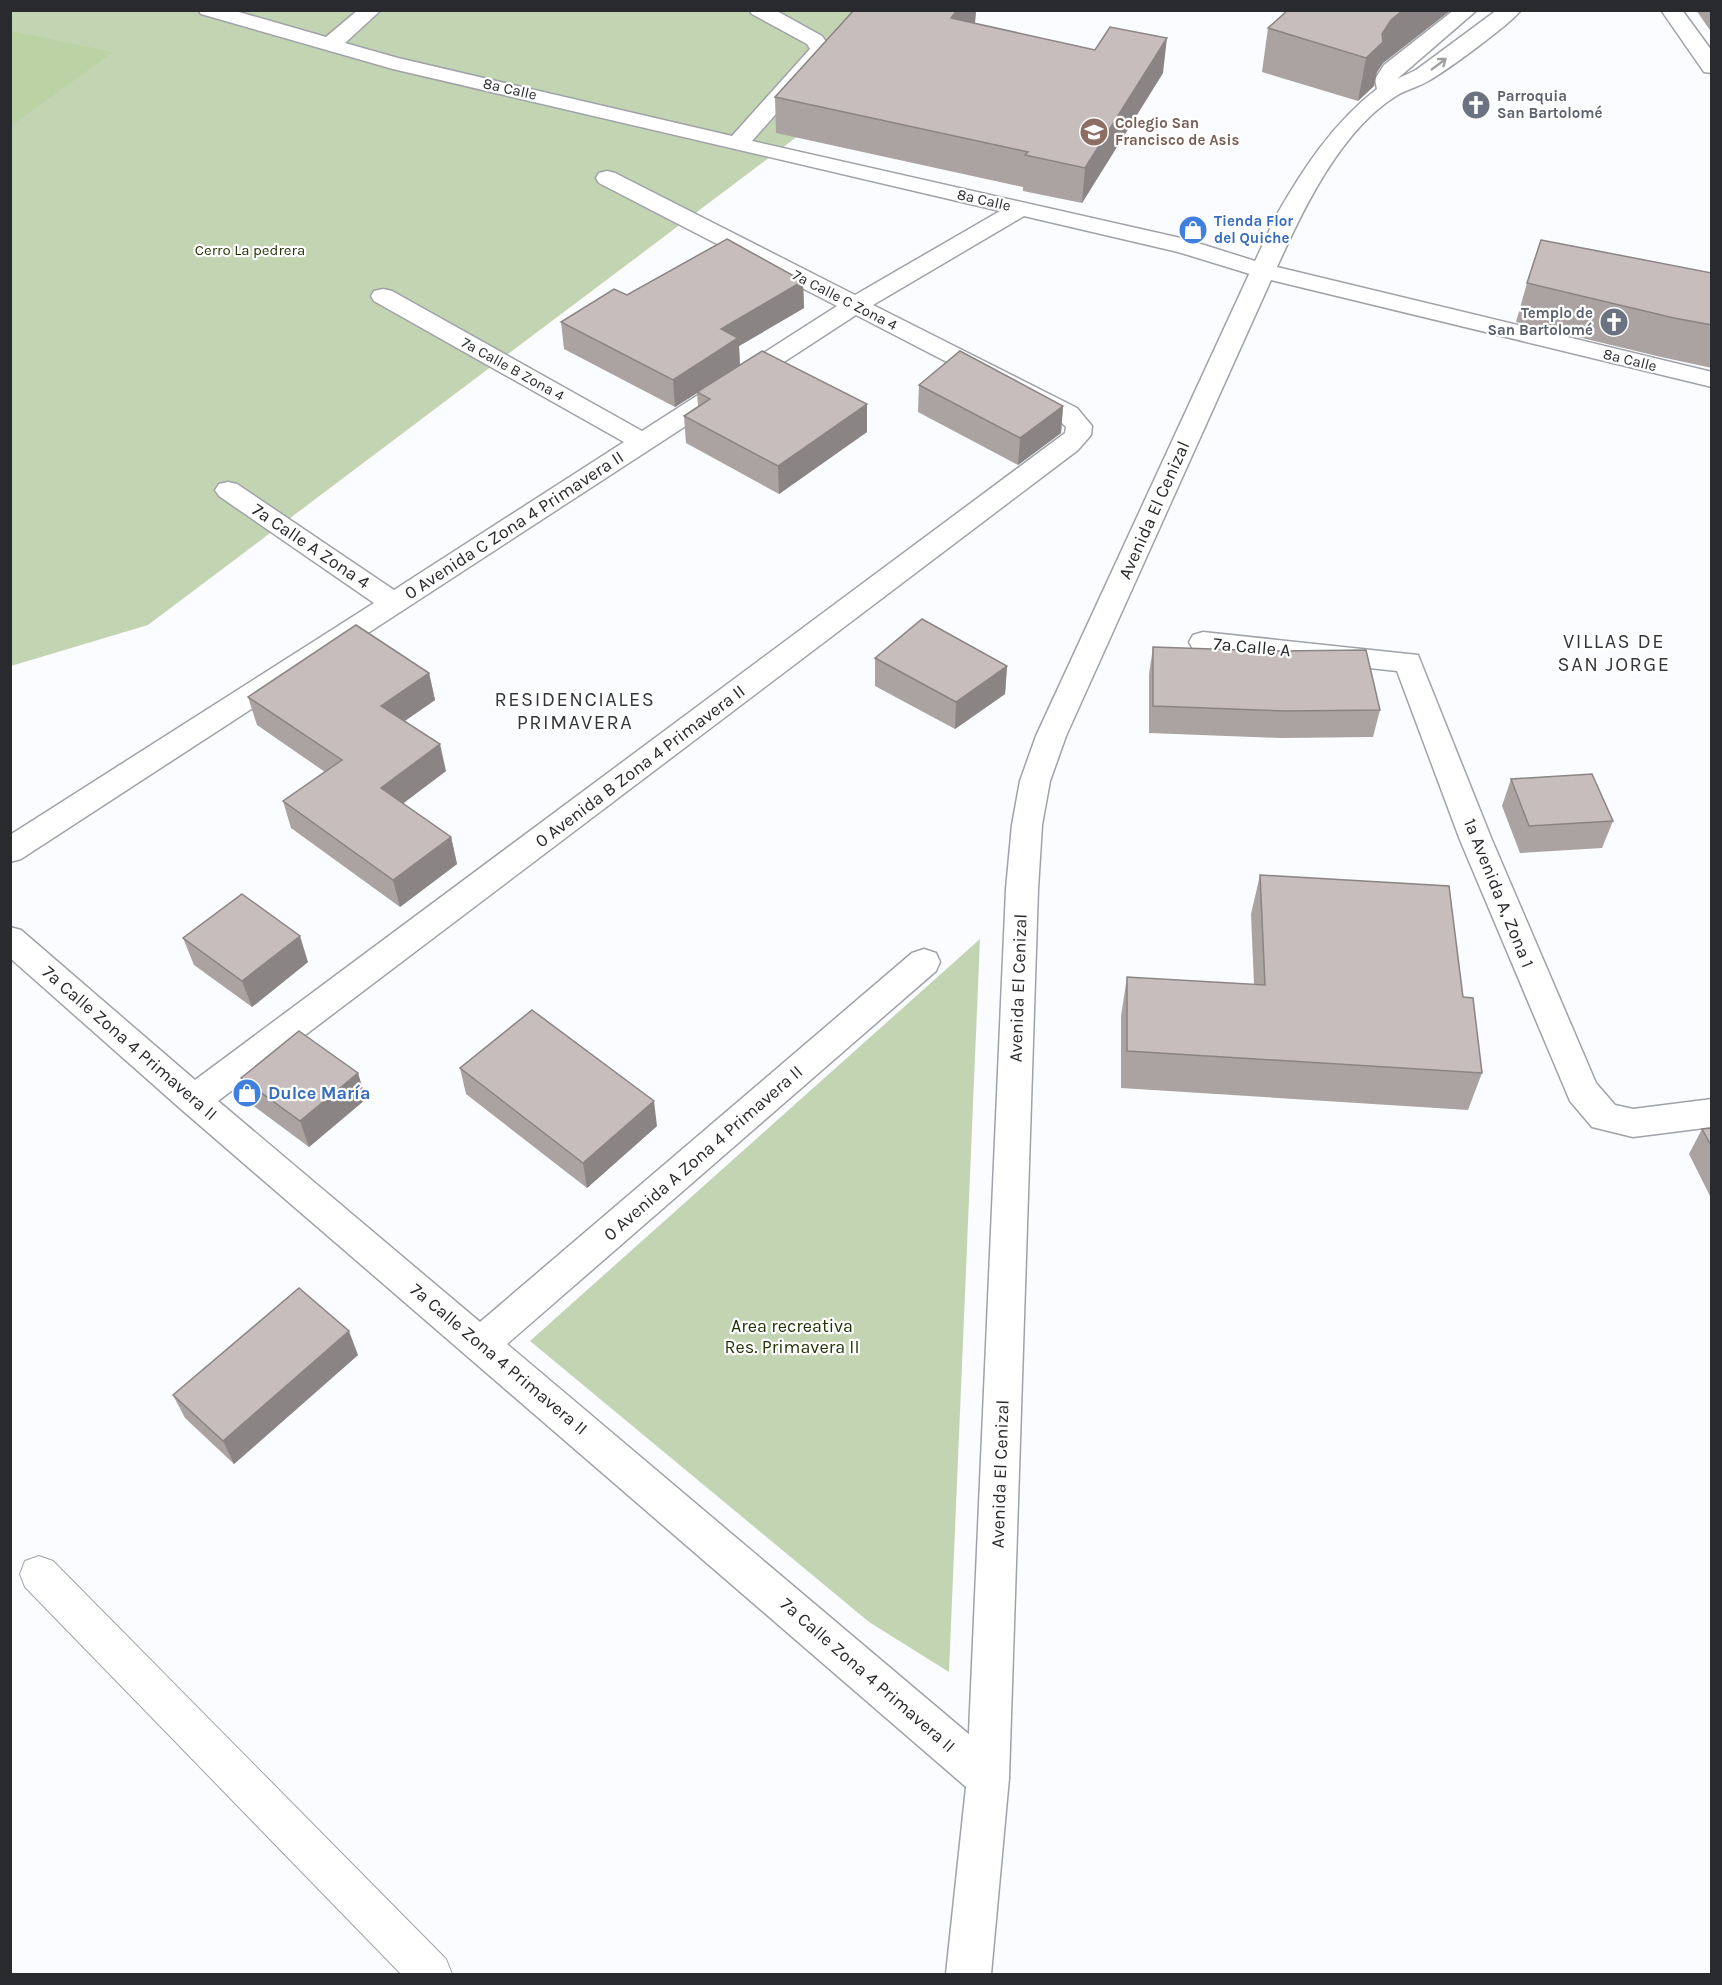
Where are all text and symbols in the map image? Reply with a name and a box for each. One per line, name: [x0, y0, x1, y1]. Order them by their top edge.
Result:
one-way arrow: [1430, 58, 1446, 70]
street label: 8a Calle: [481, 74, 539, 104]
place label: Parroquia San Bartolomé: [1497, 87, 1603, 122]
church icon: Parroquia San Bartolomé: [1460, 89, 1492, 121]
place label: Colegio San Francisco de Asis: [1115, 114, 1239, 149]
school or university icon: Colegio San Francisco de Asis: [1078, 116, 1110, 148]
street label: 8a Calle: [955, 185, 1013, 215]
place label: Tienda Flor del Quiche: [1214, 212, 1293, 247]
shop icon: Tienda Flor del Quiche: [1177, 214, 1209, 246]
park label: Cerro La pedrera: [195, 241, 305, 259]
street label: 7a Calle C Zona 4: [790, 266, 901, 334]
place label: Templo de San Bartolomé: [1487, 304, 1593, 339]
church icon: Templo de San Bartolomé: [1598, 306, 1630, 338]
street label: 7a Calle B Zona 4: [458, 333, 568, 405]
street label: 8a Calle: [1601, 345, 1659, 375]
street label: Avenida El Cenizal: [1114, 438, 1194, 582]
street label: 0 Avenida C Zona 4 Primavera II: [400, 446, 628, 604]
street label: 7a Calle A Zona 4: [248, 498, 374, 594]
district label: VILLAS DE SAN JORGE: [1558, 630, 1670, 676]
street label: 7a Calle A: [1212, 633, 1292, 661]
street label: 0 Avenida B Zona 4 Primavera II: [531, 680, 749, 852]
district label: RESIDENCIALES PRIMAVERA: [495, 688, 655, 734]
street label: 1a Avenida A, Zona 1: [1459, 815, 1539, 971]
street label: Avenida El Cenizal: [1004, 913, 1032, 1063]
street label: 7a Calle Zona 4 Primavera II: [38, 961, 222, 1125]
street label: 0 Avenida A Zona 4 Primavera II: [599, 1061, 807, 1245]
shop icon: Dulce María: [231, 1077, 263, 1109]
place label: Dulce María: [268, 1082, 371, 1104]
street label: 7a Calle Zona 4 Primavera II: [406, 1278, 592, 1440]
park label: Area recreativa Res. Primavera II: [725, 1315, 859, 1358]
street label: Avenida El Cenizal: [986, 1399, 1014, 1549]
street label: 7a Calle Zona 4 Primavera II: [776, 1593, 960, 1757]

